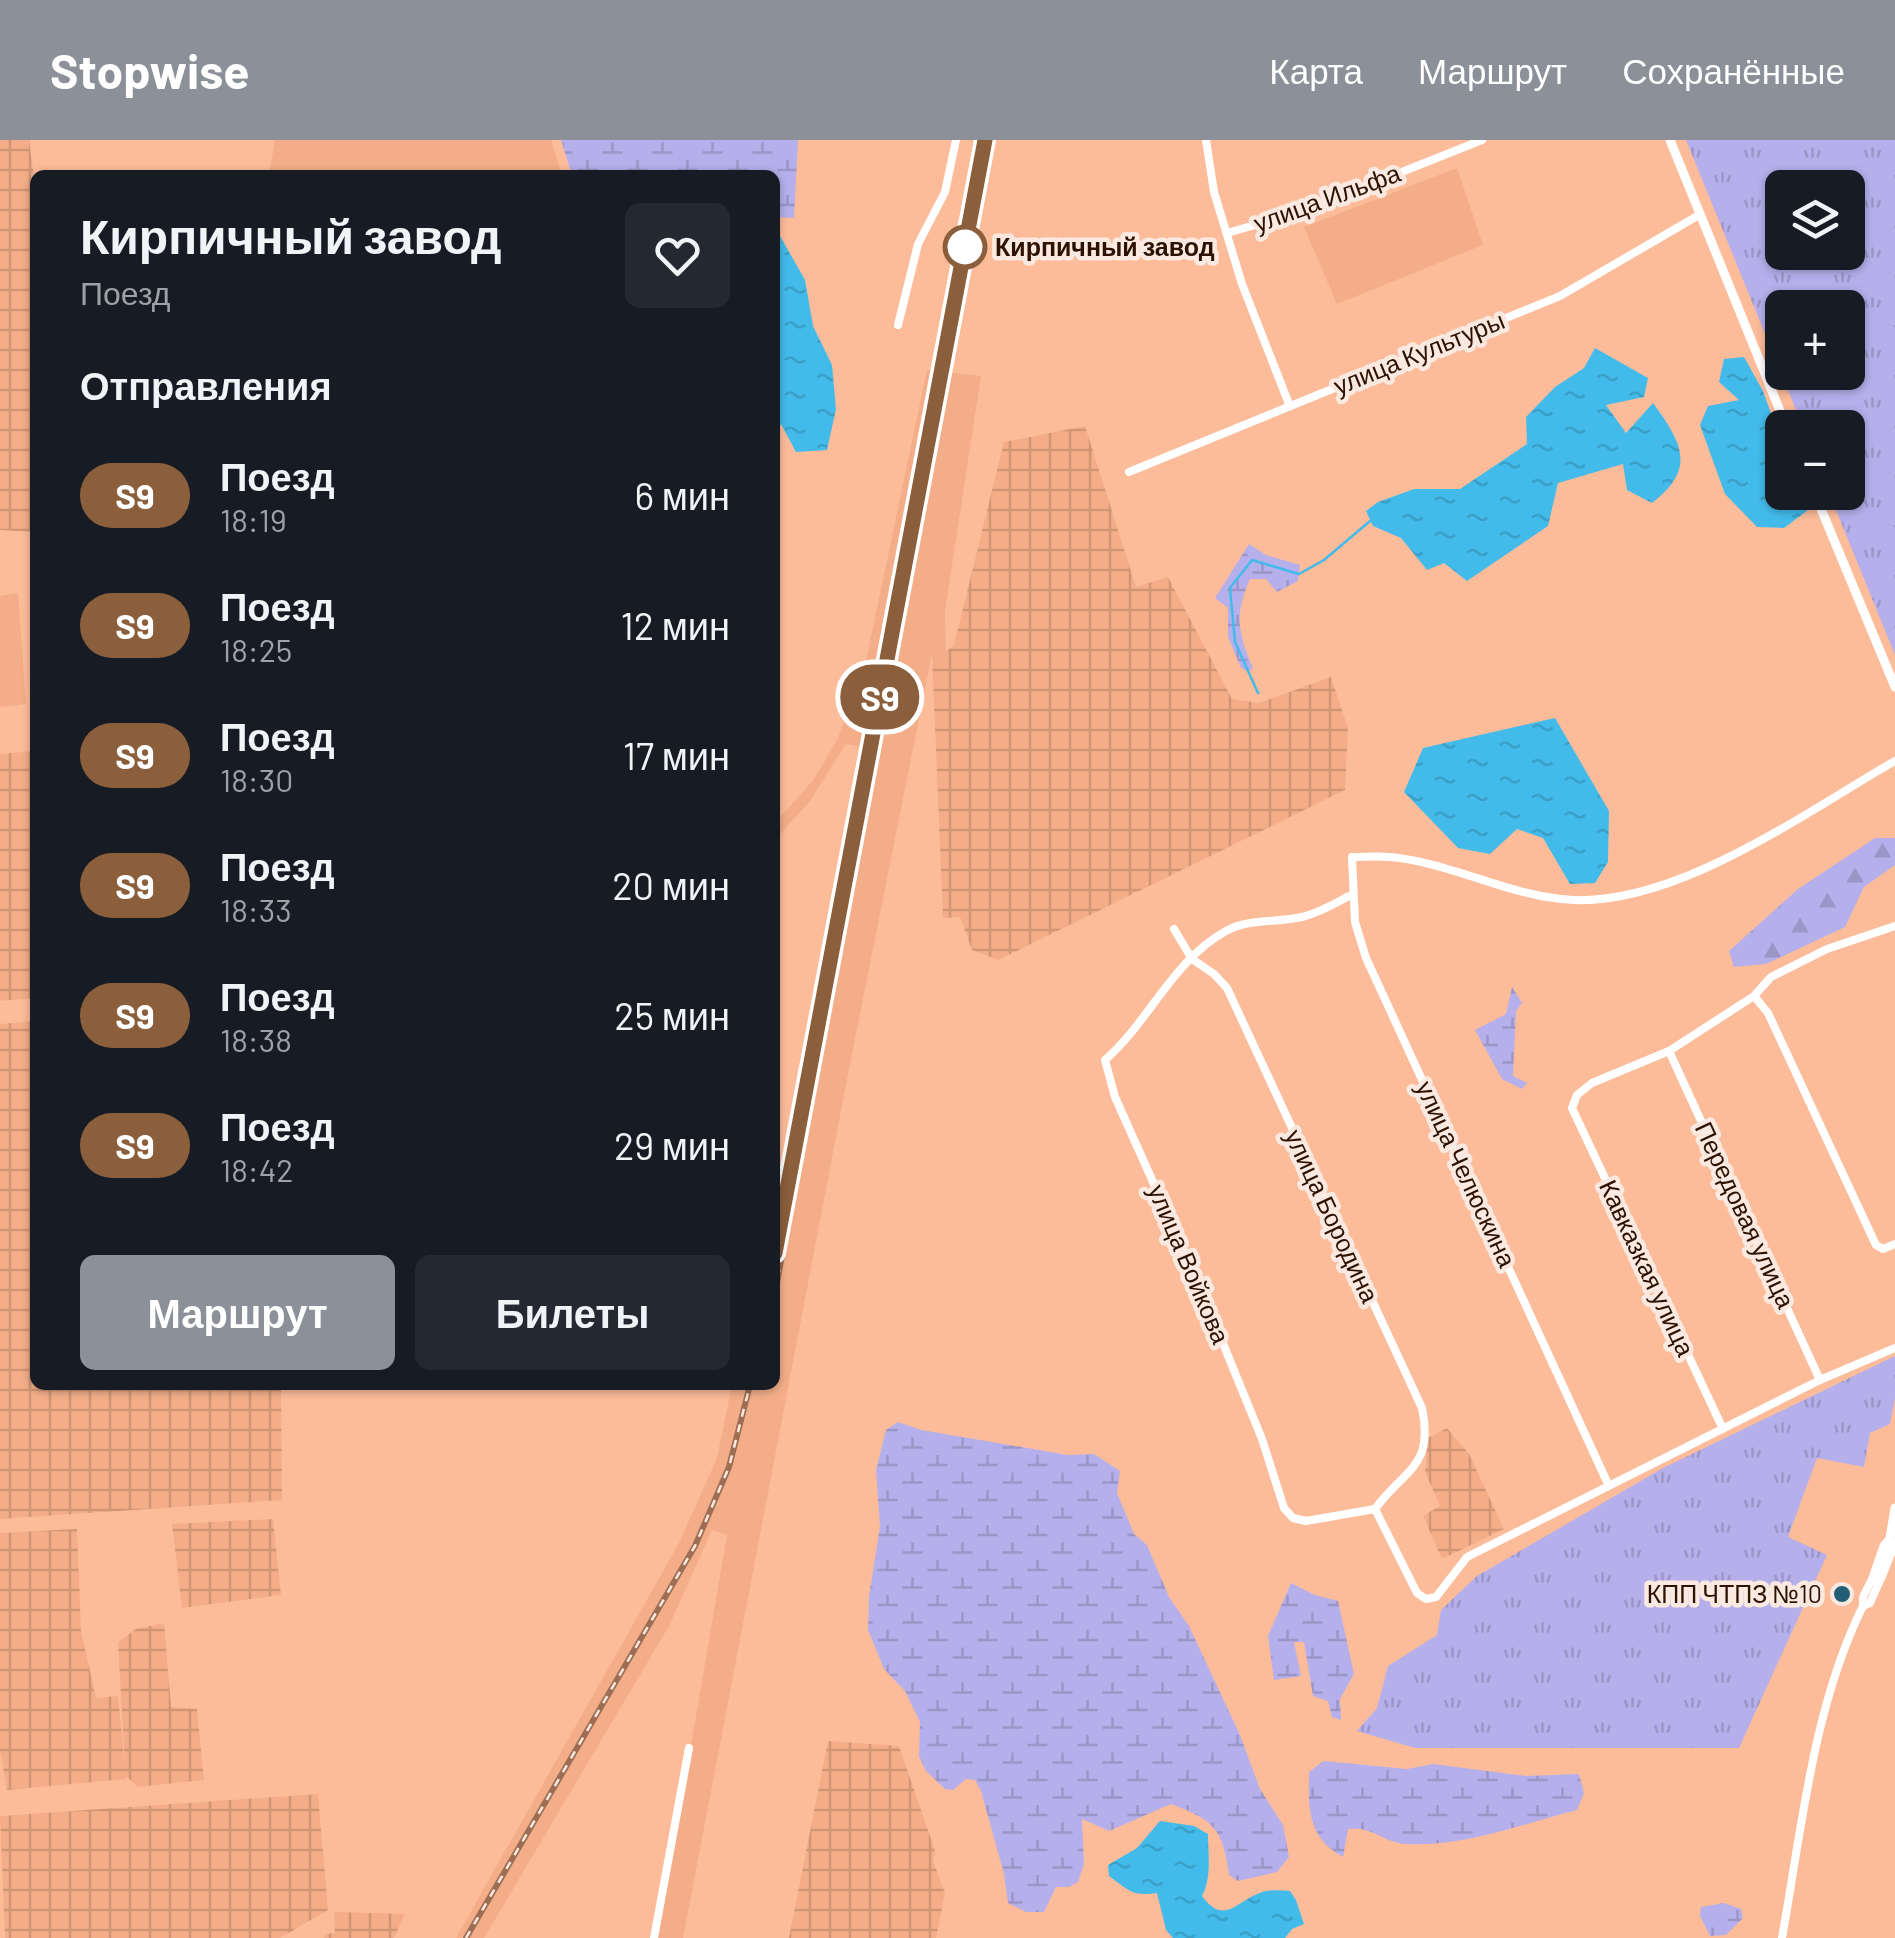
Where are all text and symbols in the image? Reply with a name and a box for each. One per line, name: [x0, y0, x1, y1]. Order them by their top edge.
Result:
text: Stopwise: [50, 41, 250, 99]
text: Карта: [1269, 49, 1363, 91]
text: Маршрут: [1418, 49, 1567, 91]
text: Сохранённые: [1622, 49, 1845, 91]
street label: улица Ильфа: [1249, 157, 1404, 237]
map controls: [1765, 170, 1865, 510]
button: layers: [1765, 170, 1865, 270]
button: heart: [625, 203, 730, 308]
text: Кирпичный завод: [80, 206, 502, 264]
marker: Кирпичный завод: [944, 226, 986, 268]
place label: Кирпичный завод: [995, 231, 1215, 261]
text: Поезд: [80, 273, 171, 311]
button: +: [1765, 290, 1865, 390]
street label: улица Культуры: [1329, 304, 1508, 400]
text: Отправления: [80, 362, 332, 408]
button: −: [1765, 410, 1865, 510]
text: Поезд: [220, 453, 335, 499]
text: 6 мин: [634, 472, 730, 518]
text: S9: [115, 474, 155, 516]
text: 18:19: [220, 500, 287, 538]
text: Поезд: [220, 583, 335, 629]
text: 12 мин: [620, 602, 730, 648]
text: S9: [115, 604, 155, 646]
text: 18:25: [220, 630, 292, 668]
line badge: S9: [835, 664, 925, 730]
text: S9: [860, 676, 900, 718]
text: Поезд: [220, 713, 335, 759]
text: 17 мин: [623, 732, 730, 778]
text: S9: [115, 734, 155, 776]
text: 18:30: [220, 760, 293, 798]
text: Поезд: [220, 843, 335, 889]
text: 20 мин: [612, 862, 730, 908]
text: S9: [115, 864, 155, 906]
text: 18:33: [220, 890, 292, 928]
text: Поезд: [220, 973, 335, 1019]
text: 25 мин: [614, 992, 730, 1038]
text: S9: [115, 994, 155, 1036]
text: 18:38: [220, 1020, 292, 1058]
street label: улица Челюскина: [1411, 1076, 1523, 1271]
text: Поезд: [220, 1103, 335, 1149]
street label: Передовая улица: [1690, 1117, 1802, 1312]
text: 29 мин: [614, 1122, 730, 1168]
text: S9: [115, 1124, 155, 1166]
street label: улица Бородина: [1280, 1124, 1386, 1307]
text: 18:42: [220, 1150, 294, 1188]
street label: Кавказкая улица: [1594, 1175, 1702, 1361]
street label: улица Войкова: [1143, 1179, 1237, 1348]
button: Маршрут: [80, 1255, 395, 1370]
button: Билеты: [415, 1255, 730, 1370]
place label: КПП ЧТПЗ №10: [1647, 1578, 1822, 1608]
marker: КПП ЧТПЗ №10: [1831, 1583, 1853, 1605]

